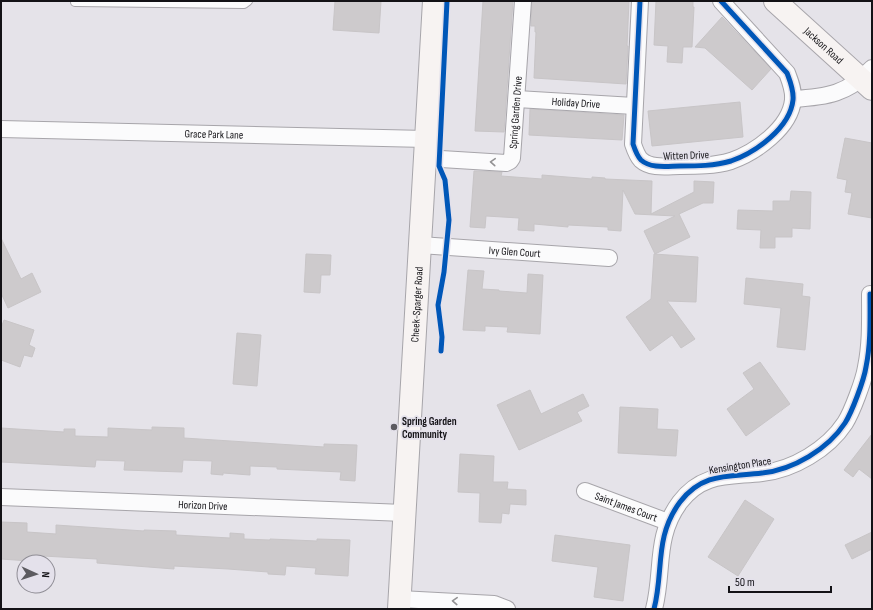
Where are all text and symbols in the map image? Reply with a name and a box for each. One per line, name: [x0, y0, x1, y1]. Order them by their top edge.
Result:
street label: Jackson Road: [801, 24, 846, 67]
street label: Spring Garden Drive: [507, 76, 525, 149]
street label: Holiday Drive: [551, 95, 600, 111]
street label: Grace Park Lane: [184, 127, 243, 142]
street label: Witten Drive: [663, 148, 709, 163]
one-way arrow: [490, 157, 496, 166]
street label: Ivy Glen Court: [488, 244, 542, 260]
street label: Cheek-Sparger Road: [408, 266, 426, 343]
place label: Spring Garden Community: [402, 415, 457, 441]
marker: Spring Garden Community: [389, 422, 399, 432]
street label: Kensington Place: [708, 454, 772, 477]
street label: Saint James Court: [593, 489, 660, 525]
street label: Horizon Drive: [178, 498, 228, 513]
north arrow: [16, 554, 56, 594]
scale bar: [729, 568, 831, 594]
text: N: [39, 571, 52, 578]
text: 50 m: [735, 575, 755, 590]
one-way arrow: [452, 597, 458, 606]

